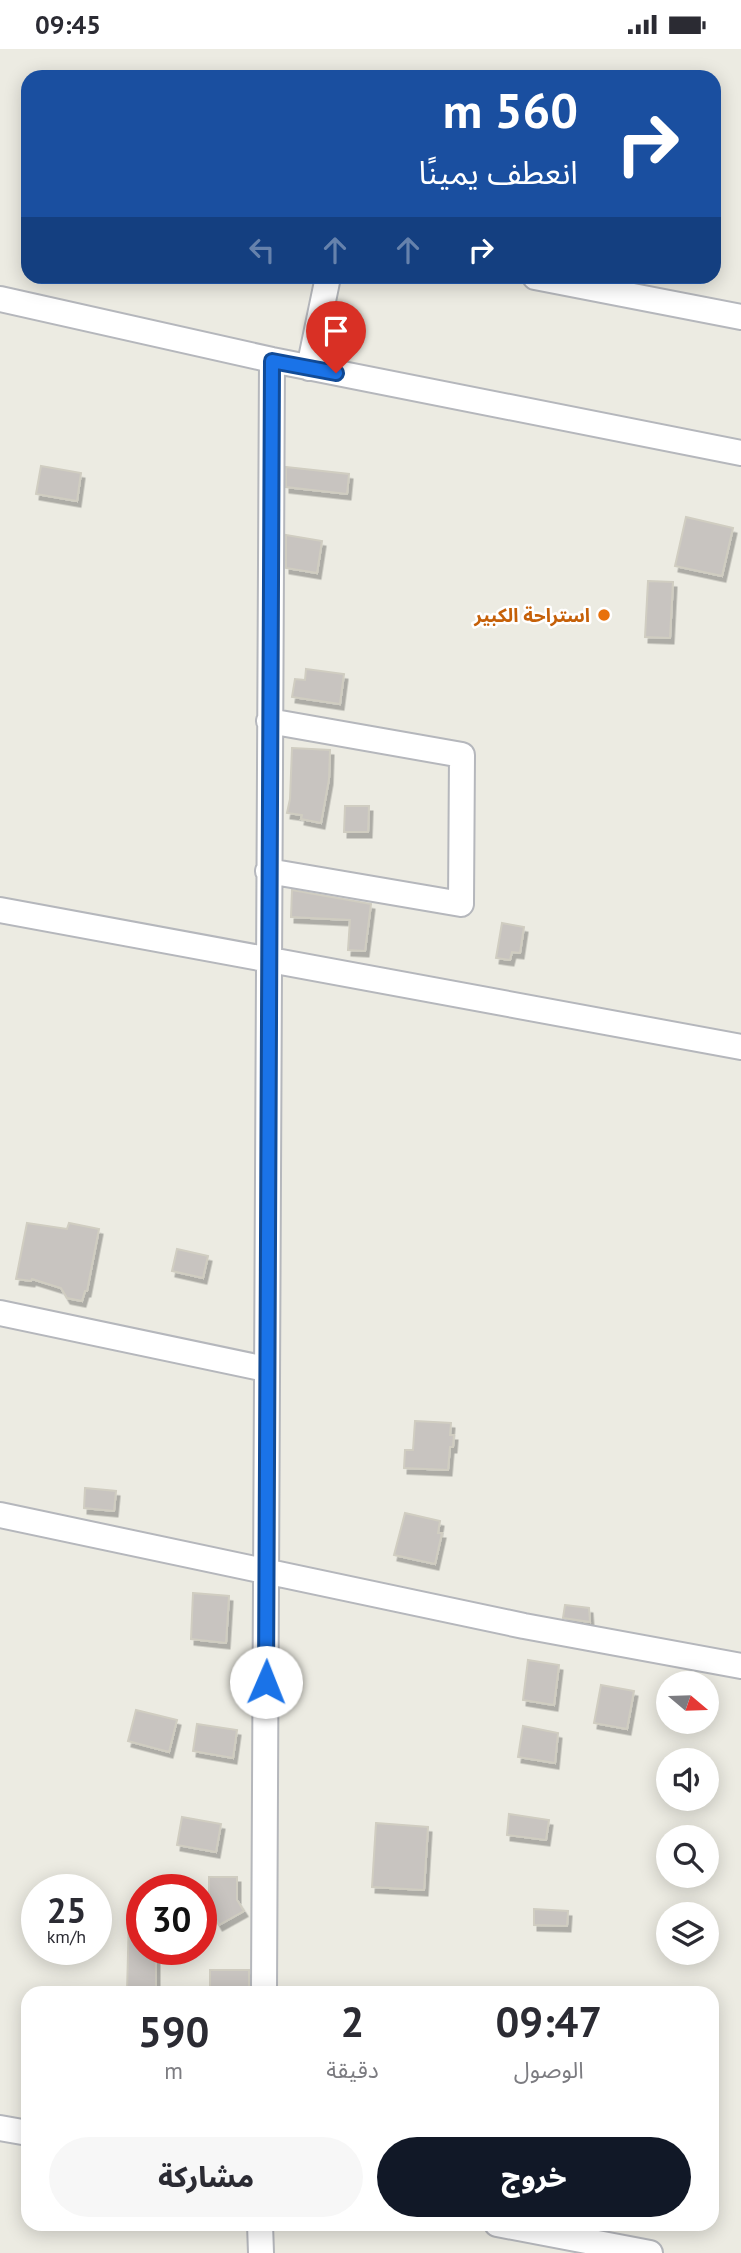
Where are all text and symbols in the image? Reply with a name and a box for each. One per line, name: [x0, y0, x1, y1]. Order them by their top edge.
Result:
text: 09:45: [35, 8, 101, 41]
text: 560 m: [443, 78, 578, 142]
icon: right: [602, 98, 693, 189]
text: انعطف يمينًا: [418, 151, 578, 193]
icon: left: [243, 231, 281, 269]
icon: ahead: [316, 231, 354, 269]
icon: ahead: [389, 231, 427, 269]
icon: right: [462, 231, 500, 269]
pin: [306, 301, 366, 373]
icon: arrive: [317, 312, 355, 350]
place label: استراحة الكبير: [473, 603, 590, 627]
marker: استراحة الكبير: [596, 607, 612, 623]
position arrow: [229, 1645, 303, 1719]
north arrow: [656, 1671, 719, 1734]
map controls: [656, 1671, 719, 1965]
button: sound: [656, 1748, 719, 1811]
button: search: [656, 1825, 719, 1888]
speed limit sign: 30: [126, 1874, 217, 1965]
text: 25: [47, 1887, 86, 1933]
button: layers: [656, 1902, 719, 1965]
text: km/h: [47, 1925, 86, 1948]
text: 2: [341, 1994, 364, 2049]
text: 09:47: [496, 1994, 602, 2049]
text: 590: [138, 2004, 209, 2059]
text: دقيقة: [326, 2055, 379, 2084]
text: الوصول: [514, 2055, 584, 2084]
text: m: [164, 2056, 183, 2085]
button: مشاركة: [49, 2137, 363, 2217]
button: خروج: [377, 2137, 691, 2217]

